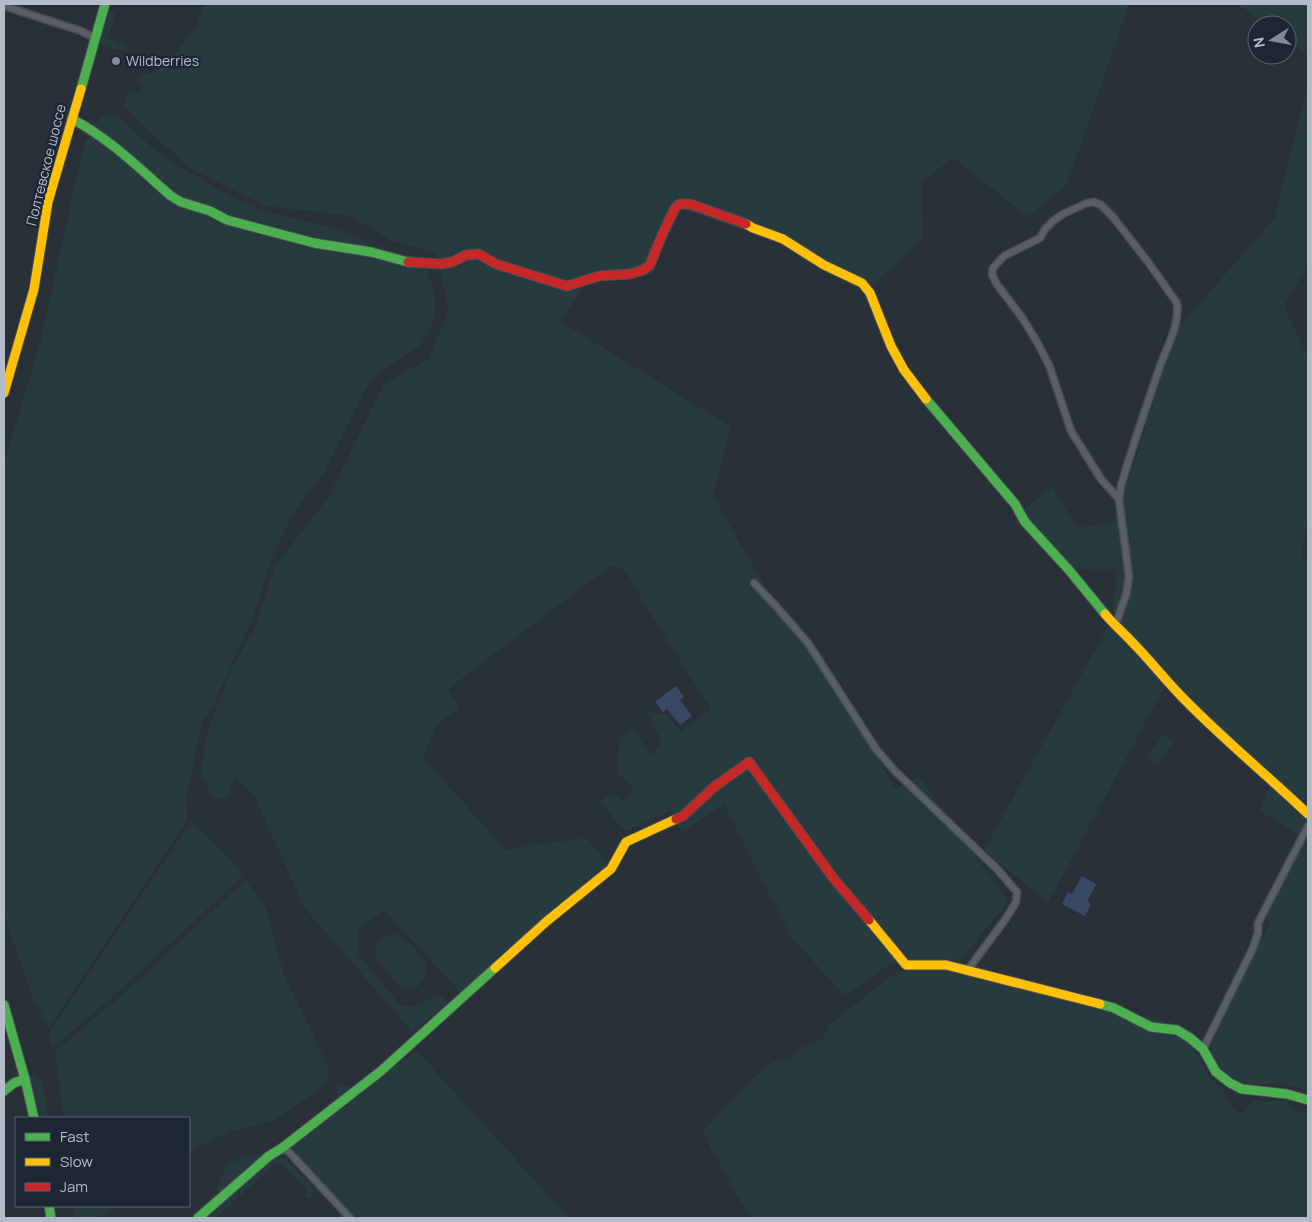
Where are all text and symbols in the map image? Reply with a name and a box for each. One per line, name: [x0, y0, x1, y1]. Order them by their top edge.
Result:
north arrow: [1247, 15, 1297, 65]
text: N: [1248, 36, 1269, 49]
place label: Wildberries: [126, 51, 199, 70]
marker: Wildberries: [110, 55, 122, 67]
street label: Полтевское шоссе: [21, 102, 70, 228]
legend: [15, 1117, 190, 1207]
text: Fast: [60, 1126, 89, 1147]
text: Slow: [60, 1151, 93, 1172]
text: Jam: [60, 1176, 88, 1197]

